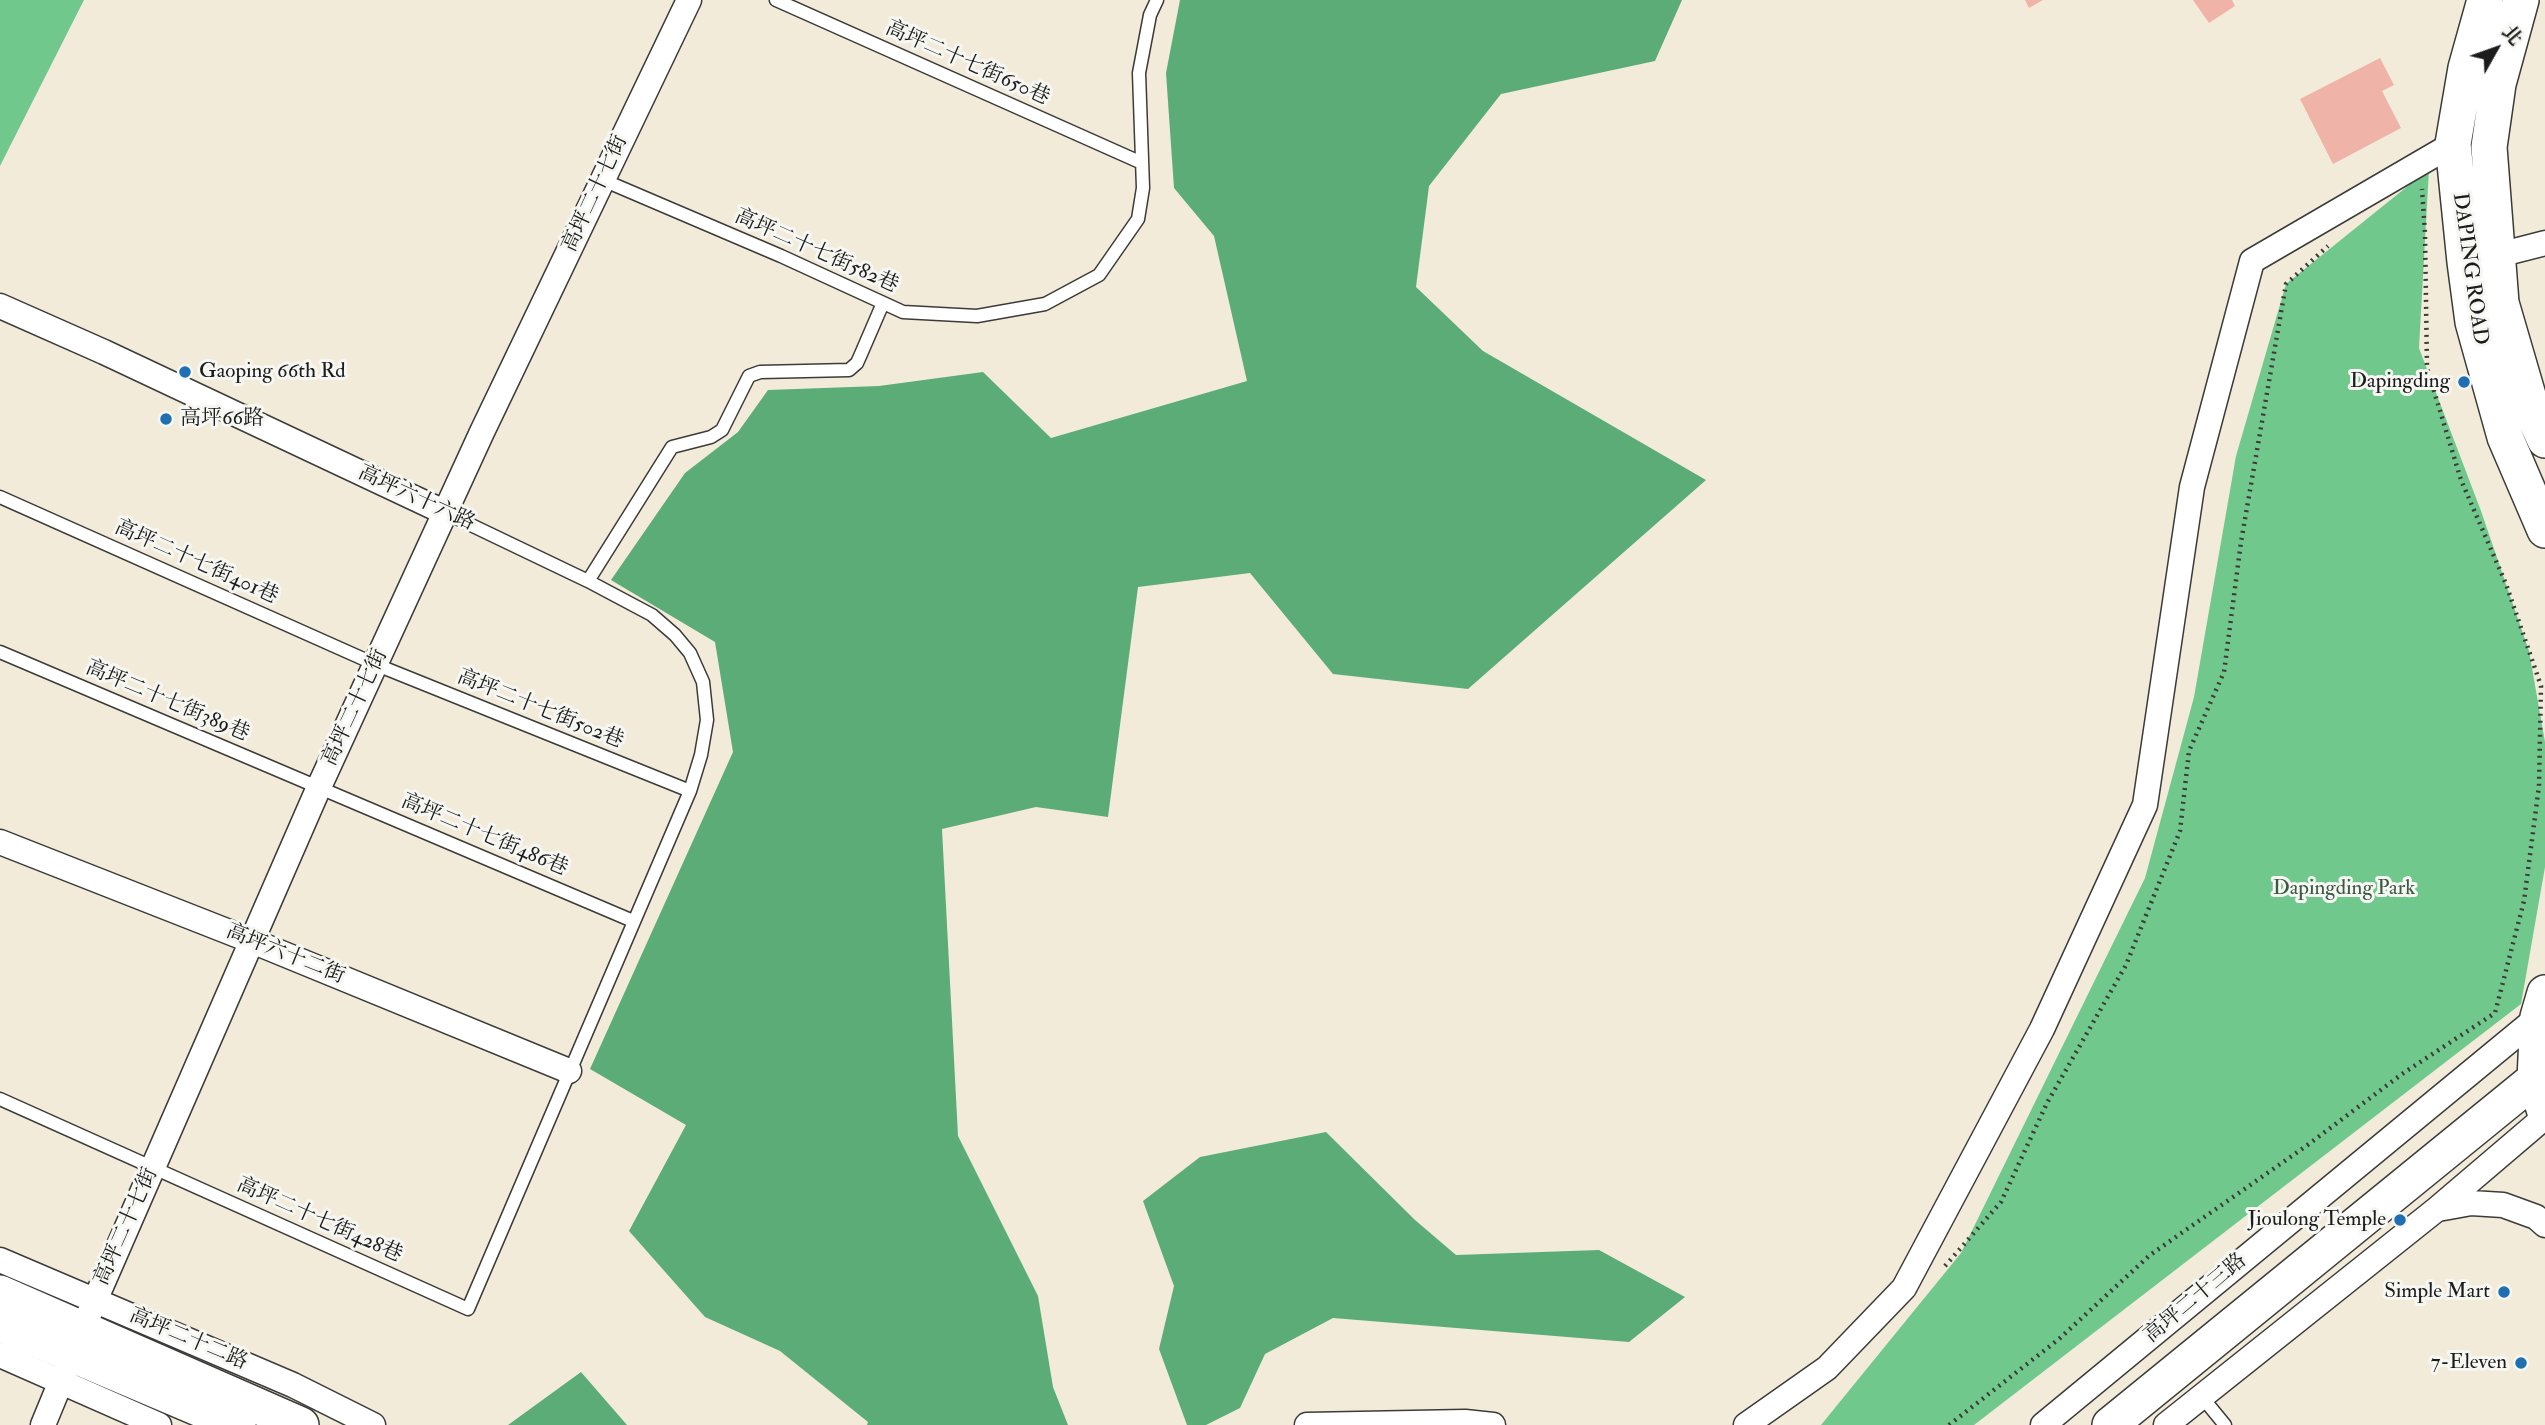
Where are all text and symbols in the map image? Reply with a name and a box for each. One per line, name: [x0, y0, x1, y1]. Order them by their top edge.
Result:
north arrow: [2461, 14, 2531, 84]
street label: 高坪二十七街650巷: [881, 16, 1053, 112]
text: 北: [2497, 20, 2527, 50]
street label: 高坪二十七街: [558, 132, 634, 256]
street label: DAPING ROAD: [2446, 191, 2492, 347]
street label: 高坪二十七街582巷: [730, 205, 902, 299]
place label: Gaoping 66th Rd: [199, 359, 346, 385]
marker: Gaoping 66th Rd: [177, 364, 193, 380]
place label: Dapingding: [2350, 369, 2450, 395]
marker: Dapingding: [2456, 374, 2472, 390]
place label: 高坪66路: [180, 406, 264, 432]
marker: 高坪66路: [158, 411, 174, 427]
street label: 高坪六十六路: [354, 461, 478, 537]
street label: 高坪二十七街401巷: [110, 516, 282, 610]
street label: 高坪二十七街: [318, 646, 394, 770]
street label: 高坪二十七街389巷: [81, 656, 253, 748]
street label: 高坪二十七街502巷: [453, 665, 627, 755]
street label: 高坪二十七街486巷: [397, 789, 571, 883]
park label: Dapingding Park: [2273, 876, 2415, 902]
street label: 高坪六十二街: [222, 920, 348, 990]
street label: 高坪二十七街: [90, 1164, 164, 1290]
street label: 高坪二十七街428巷: [232, 1173, 406, 1269]
place label: Jioulong Temple: [2248, 1207, 2386, 1233]
marker: Jioulong Temple: [2392, 1212, 2408, 1228]
street label: 高坪二十三路: [2140, 1249, 2252, 1349]
place label: Simple Mart: [2384, 1279, 2490, 1305]
marker: Simple Mart: [2496, 1284, 2512, 1300]
street label: 高坪二十二路: [125, 1304, 251, 1376]
place label: 7-Eleven: [2431, 1350, 2507, 1376]
marker: 7-Eleven: [2513, 1355, 2529, 1371]

